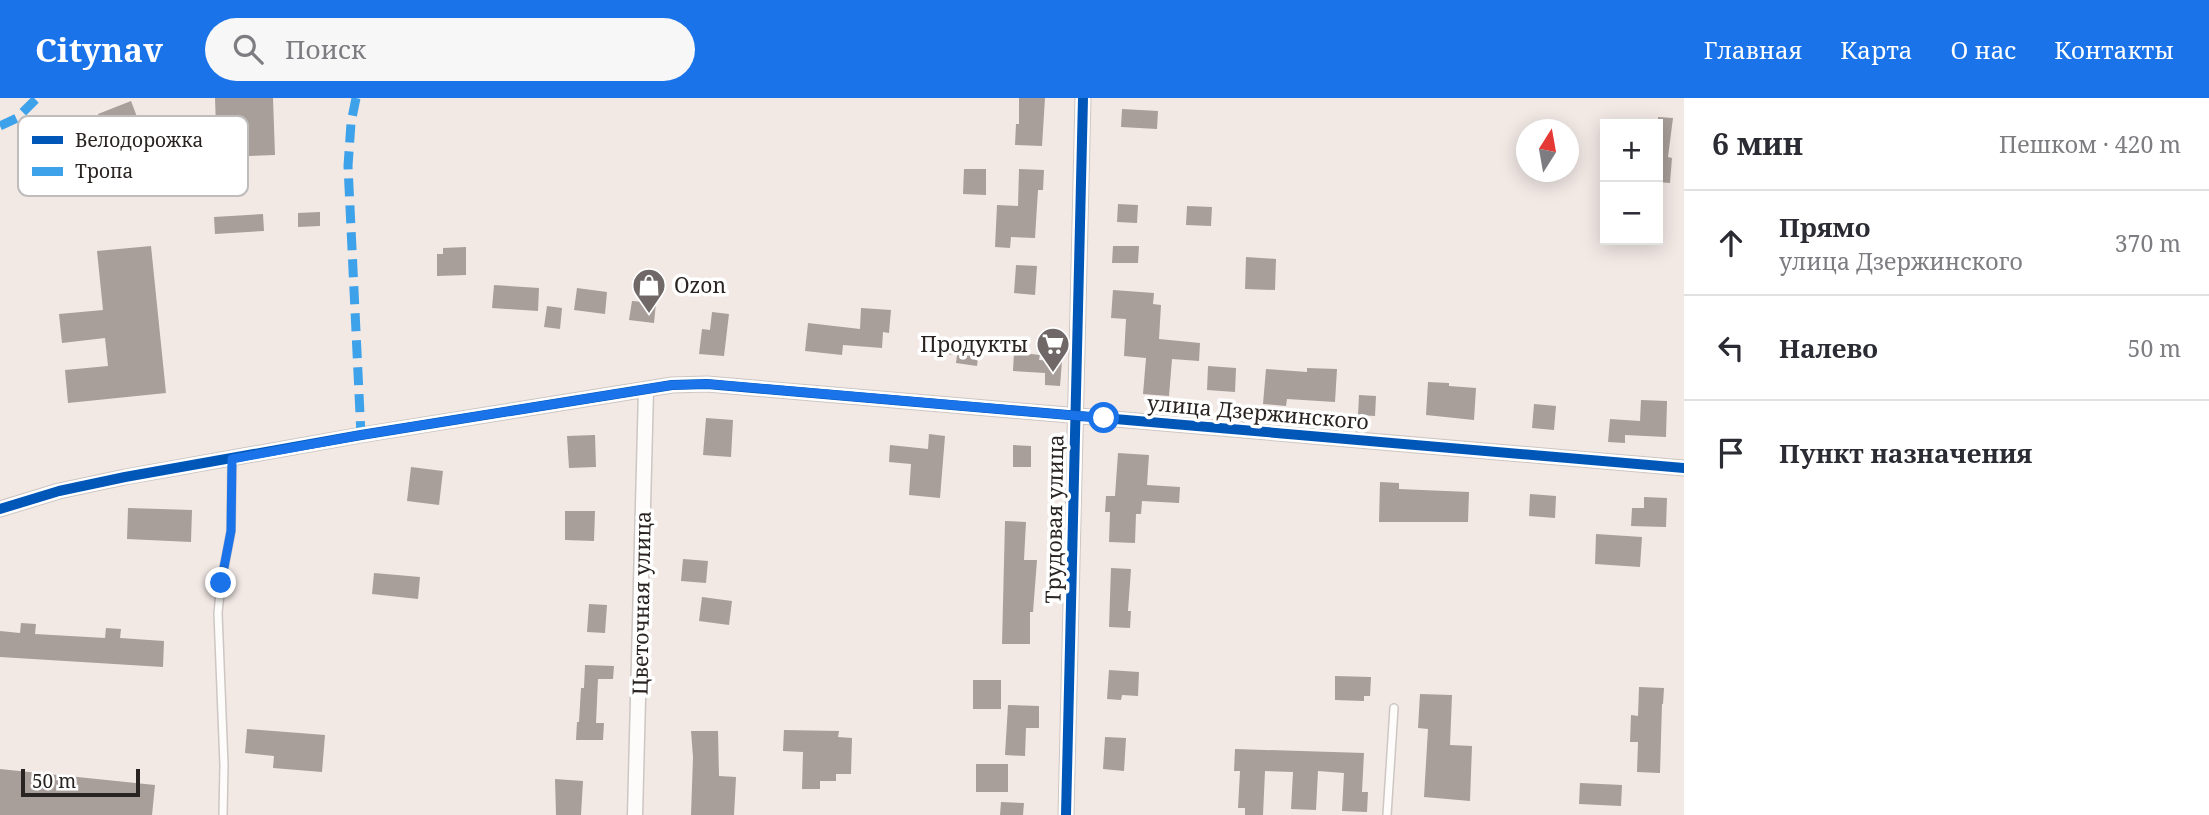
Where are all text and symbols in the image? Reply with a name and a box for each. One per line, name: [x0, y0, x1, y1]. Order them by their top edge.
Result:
search box: [205, 18, 695, 81]
text: Citynav: [35, 27, 163, 72]
icon: search: [229, 30, 267, 68]
text: Поиск: [285, 31, 366, 67]
text: Главная: [1704, 33, 1802, 66]
text: Карта: [1840, 33, 1913, 66]
text: О нас: [1951, 33, 2016, 66]
text: Контакты: [2054, 33, 2174, 66]
legend: [18, 116, 248, 196]
north arrow: [1516, 119, 1579, 182]
map controls: [1600, 119, 1663, 245]
button: +: [1600, 119, 1663, 182]
text: 6 мин: [1712, 123, 1803, 164]
text: Велодорожка: [75, 127, 203, 153]
text: Пешком · 420 m: [1999, 128, 2181, 160]
text: Тропа: [75, 158, 133, 184]
button: −: [1600, 182, 1663, 245]
text: Прямо: [1779, 209, 1870, 245]
icon: ahead: [1712, 224, 1750, 262]
text: 370 m: [2115, 227, 2181, 259]
text: улица Дзержинского: [1779, 245, 2023, 277]
shop icon: Ozon: [630, 266, 668, 315]
place label: Ozon: [674, 271, 726, 299]
supermarket icon: Продукты: [1034, 325, 1072, 374]
icon: left: [1712, 329, 1750, 367]
place label: Продукты: [920, 330, 1028, 358]
text: Налево: [1779, 330, 1878, 366]
text: 50 m: [2128, 332, 2181, 364]
street label: улица Дзержинского: [1146, 388, 1370, 436]
route start: [1088, 402, 1119, 433]
street label: Трудовая улица: [1039, 434, 1069, 604]
icon: arrive: [1712, 434, 1750, 472]
text: Пункт назначения: [1779, 435, 2032, 471]
street label: Цветочная улица: [625, 511, 657, 695]
route end: [205, 567, 236, 598]
scale bar: [21, 766, 140, 798]
text: 50 m: [32, 768, 76, 794]

